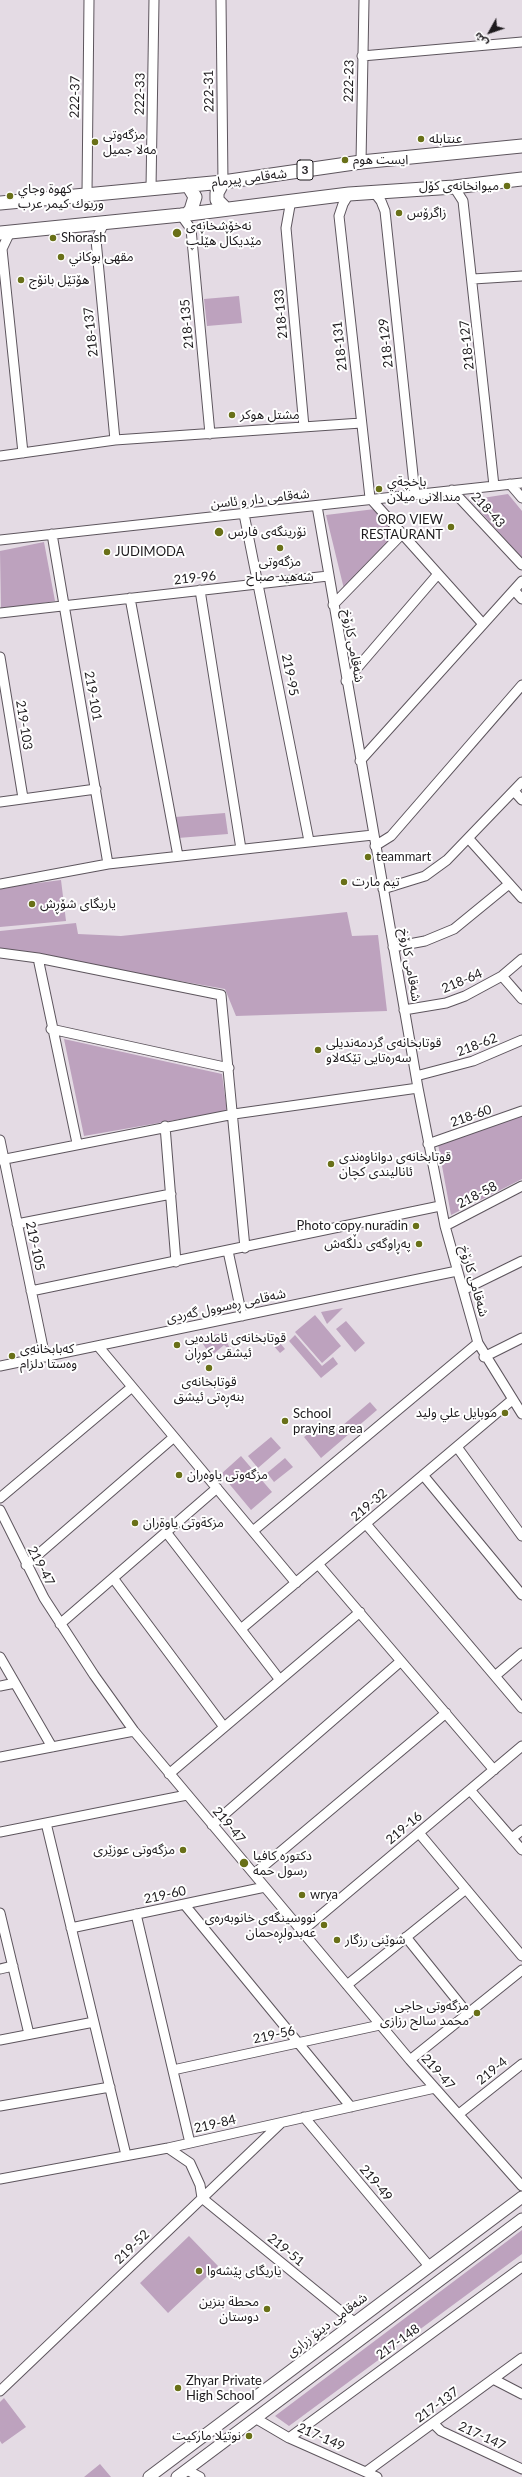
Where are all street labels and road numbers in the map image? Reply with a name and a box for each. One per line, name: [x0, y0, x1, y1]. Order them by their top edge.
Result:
street label: 222-23: [341, 60, 357, 102]
street label: 222-31: [201, 70, 217, 112]
street label: 222-33: [132, 73, 148, 115]
street label: 222-37: [67, 76, 83, 118]
road number: 3: [297, 160, 313, 180]
street label: شەقامی پیرمام: [210, 166, 288, 190]
street label: 218-133: [271, 288, 291, 340]
street label: 218-135: [177, 298, 197, 350]
street label: 218-137: [81, 306, 101, 358]
street label: 218-129: [376, 317, 396, 369]
street label: 218-127: [457, 319, 477, 371]
street label: 218-131: [330, 320, 350, 372]
street label: شەقامی دار و ئاسن: [210, 486, 310, 512]
street label: 218-43: [468, 489, 508, 531]
street label: 219-96: [173, 568, 217, 588]
street label: شەقامی کارۆخ: [339, 608, 367, 684]
street label: 219-95: [278, 653, 302, 697]
street label: 219-101: [81, 670, 105, 722]
street label: 219-103: [12, 699, 36, 751]
street label: شەقامی کارۆخ: [396, 927, 424, 1003]
street label: 218-64: [439, 966, 485, 996]
street label: 218-62: [454, 1030, 500, 1060]
street label: 218-60: [448, 1102, 494, 1130]
street label: 218-58: [455, 1178, 499, 1212]
street label: 219-105: [22, 1220, 48, 1272]
street label: شەقامی کارۆخ: [456, 1243, 492, 1319]
street label: شەقامی ڕەسوول گەردی: [165, 1286, 287, 1326]
street label: 219-32: [348, 1485, 390, 1525]
street label: 219-47: [24, 1544, 58, 1588]
street label: 219-47: [209, 1804, 249, 1846]
street label: 219-16: [383, 1808, 425, 1848]
street label: 219-60: [143, 1883, 187, 1907]
street label: 219-56: [252, 2023, 296, 2047]
street label: 219-47: [418, 2051, 458, 2093]
street label: 219-4: [473, 2054, 511, 2088]
street label: 219-84: [193, 2112, 237, 2136]
street label: 219-49: [356, 2162, 396, 2204]
street label: 219-52: [111, 2227, 153, 2267]
street label: 219-51: [265, 2231, 307, 2269]
street label: شەقامی دینۆ زراری: [284, 2290, 370, 2360]
street label: 217-148: [373, 2321, 423, 2363]
street label: 217-137: [412, 2384, 462, 2426]
street label: 217-147: [456, 2418, 508, 2454]
street label: 217-149: [295, 2420, 347, 2454]

